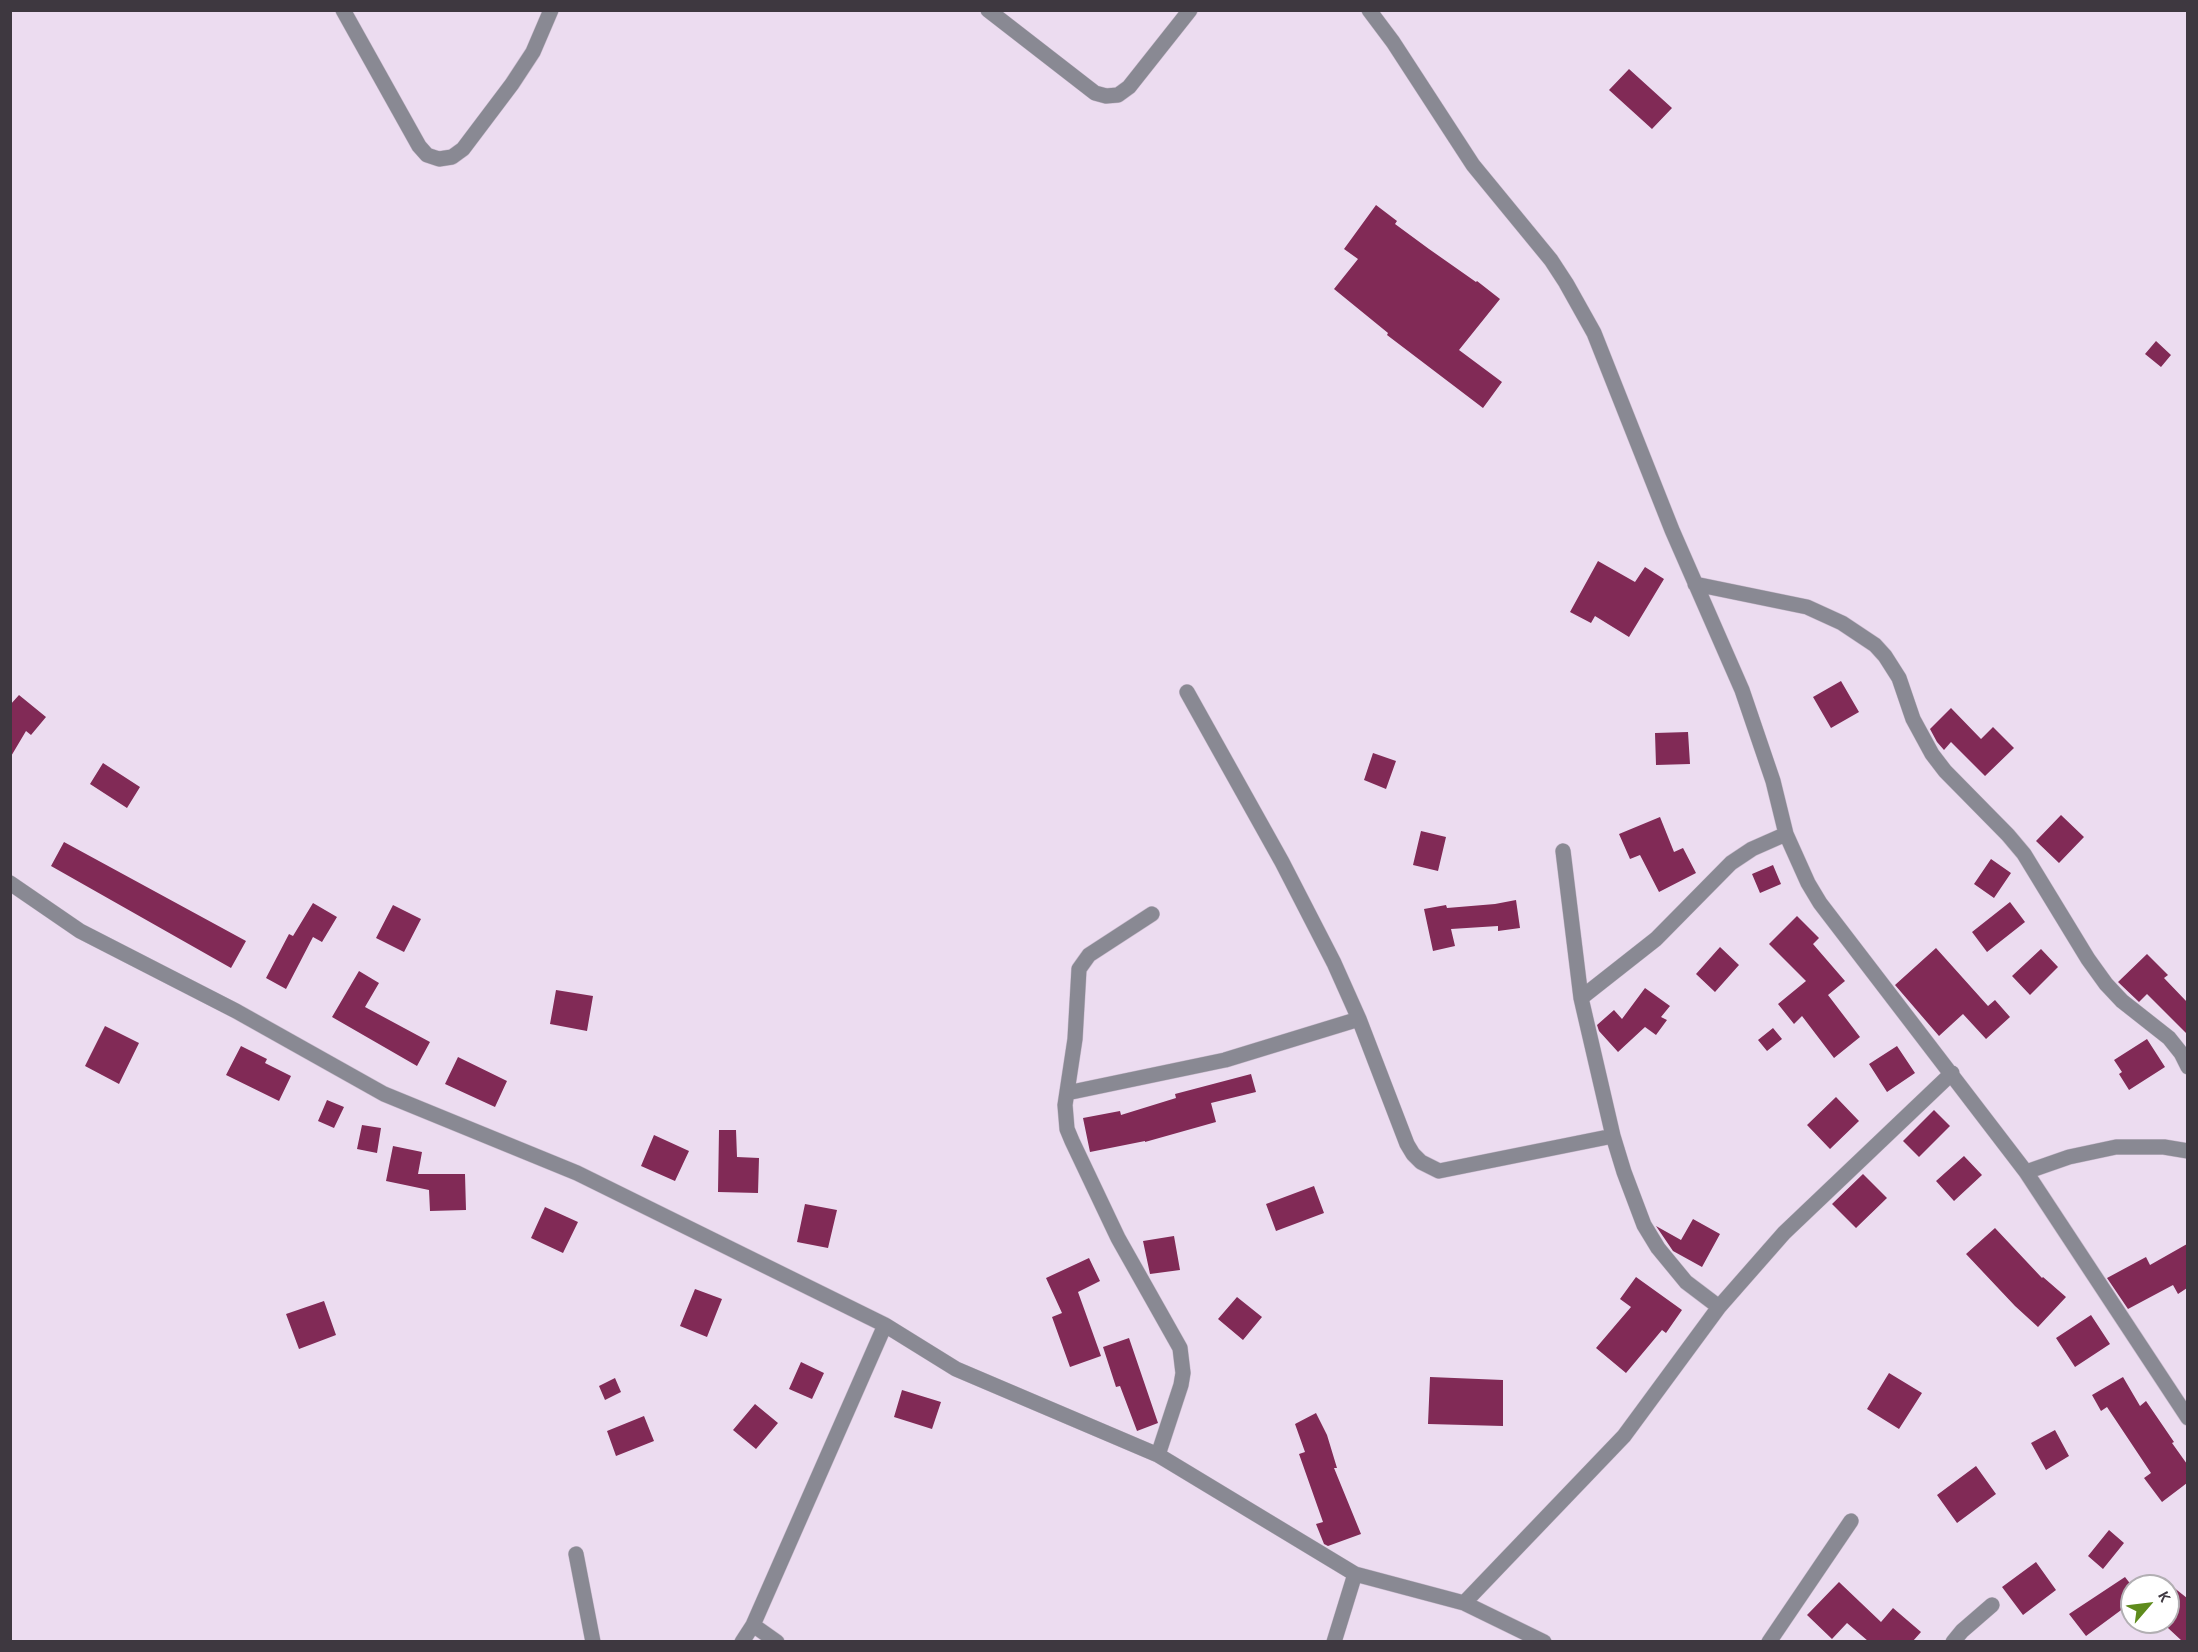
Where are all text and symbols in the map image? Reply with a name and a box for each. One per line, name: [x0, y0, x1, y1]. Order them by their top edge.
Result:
north arrow: [2120, 1574, 2180, 1634]
text: K: [2155, 1589, 2173, 1604]

